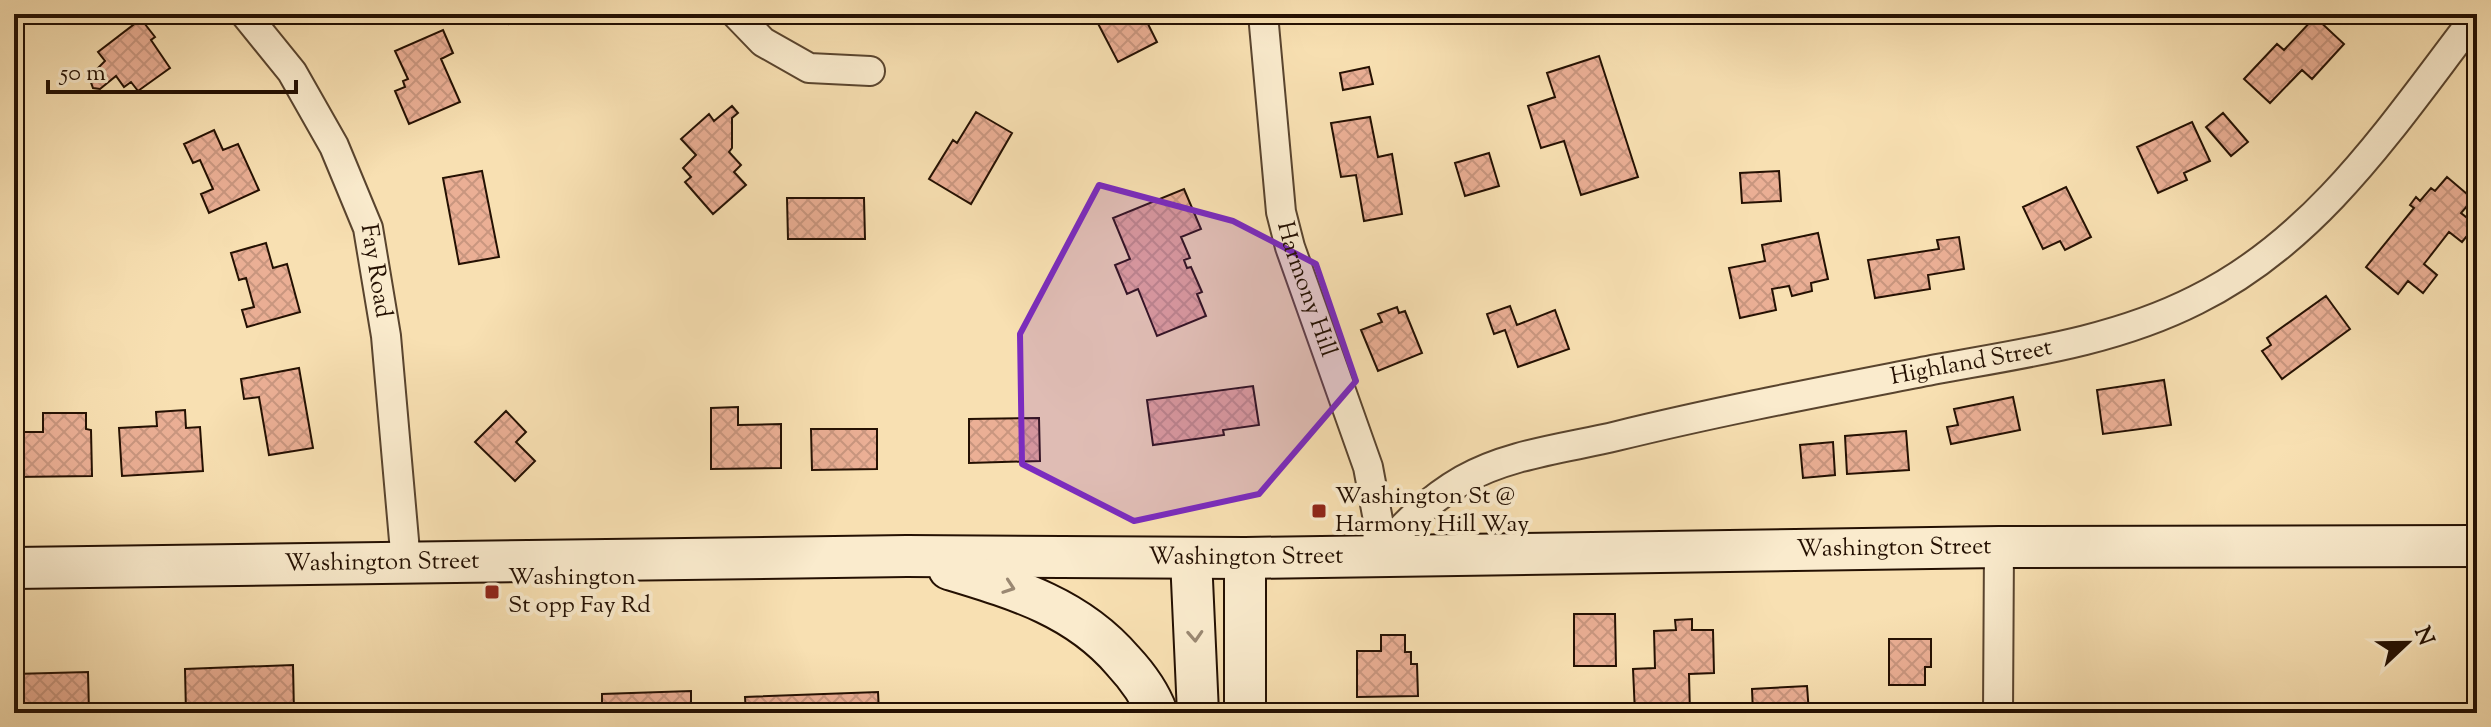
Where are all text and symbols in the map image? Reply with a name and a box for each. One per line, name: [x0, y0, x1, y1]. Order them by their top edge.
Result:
scale bar: [48, 44, 296, 94]
text: 50 m: [58, 57, 106, 91]
street label: Harmony Hill: [1267, 218, 1345, 362]
street label: Fay Road: [351, 221, 400, 321]
street label: Highland Street: [1888, 331, 2055, 395]
place label: Washington St @ Harmony Hill Way: [1335, 480, 1529, 542]
marker: Washington St @ Harmony Hill Way: [1310, 502, 1328, 520]
street label: Washington Street: [1796, 530, 1992, 567]
street label: Washington Street: [1148, 540, 1344, 575]
street label: Washington Street: [284, 545, 480, 581]
place label: Washington St opp Fay Rd: [508, 561, 651, 623]
one-way arrow: [1001, 578, 1015, 594]
marker: Washington St opp Fay Rd: [483, 583, 501, 601]
north arrow: [2367, 603, 2447, 683]
text: N: [2405, 622, 2441, 651]
one-way arrow: [1186, 630, 1203, 643]

